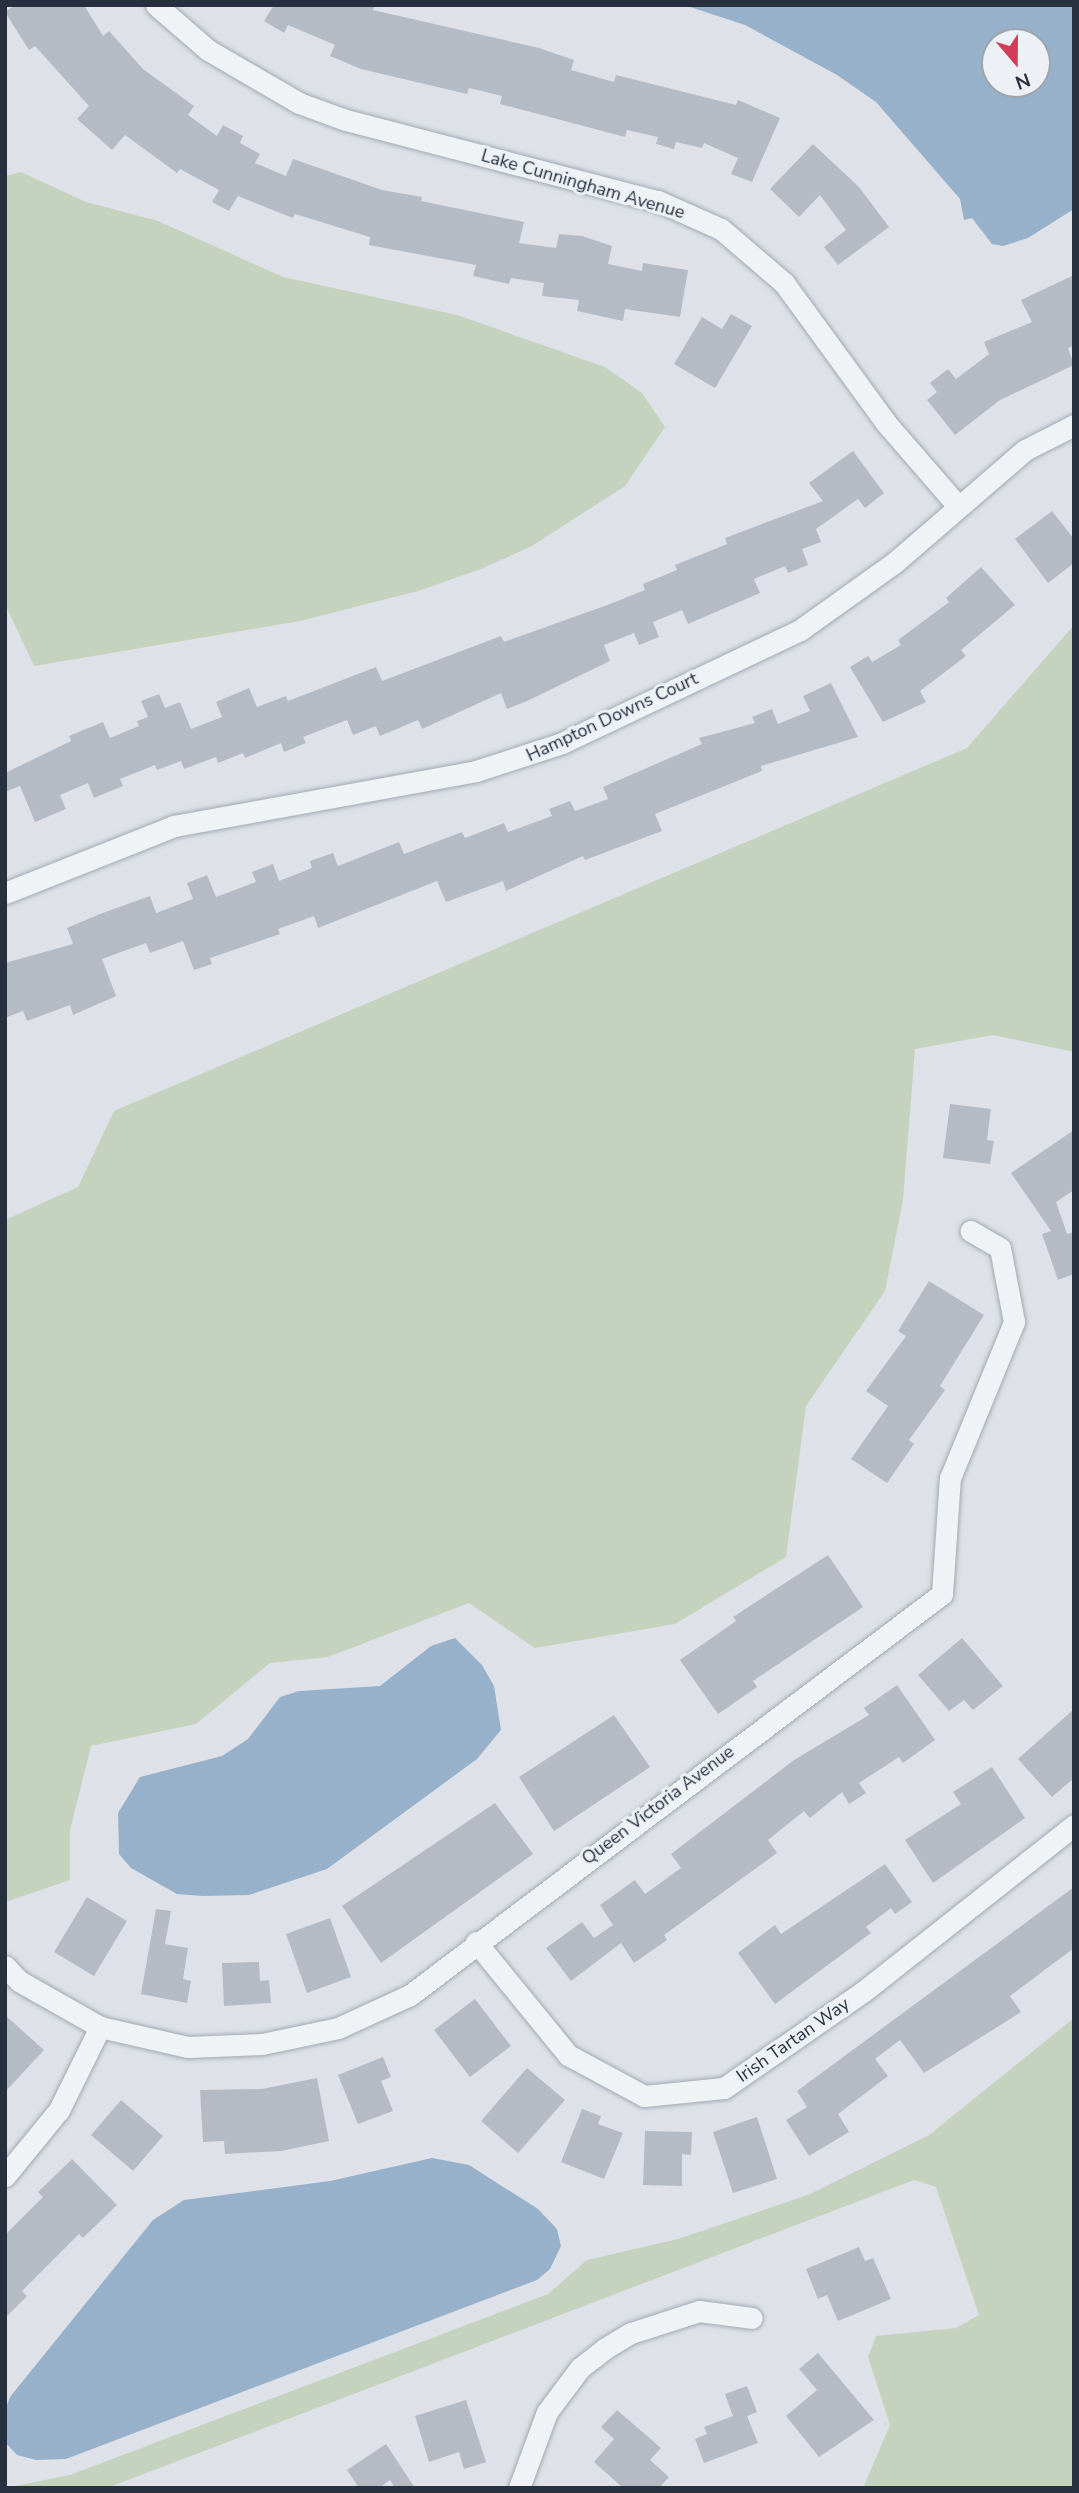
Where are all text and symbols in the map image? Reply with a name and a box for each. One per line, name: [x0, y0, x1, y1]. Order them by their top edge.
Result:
north arrow: [981, 28, 1051, 98]
text: N: [1011, 66, 1034, 96]
street label: Lake Cunningham Avenue: [479, 145, 687, 223]
street label: Hampton Downs Court: [523, 668, 701, 766]
street label: Queen Victoria Avenue: [578, 1741, 738, 1869]
street label: Irish Tartan Way: [732, 1993, 854, 2087]

